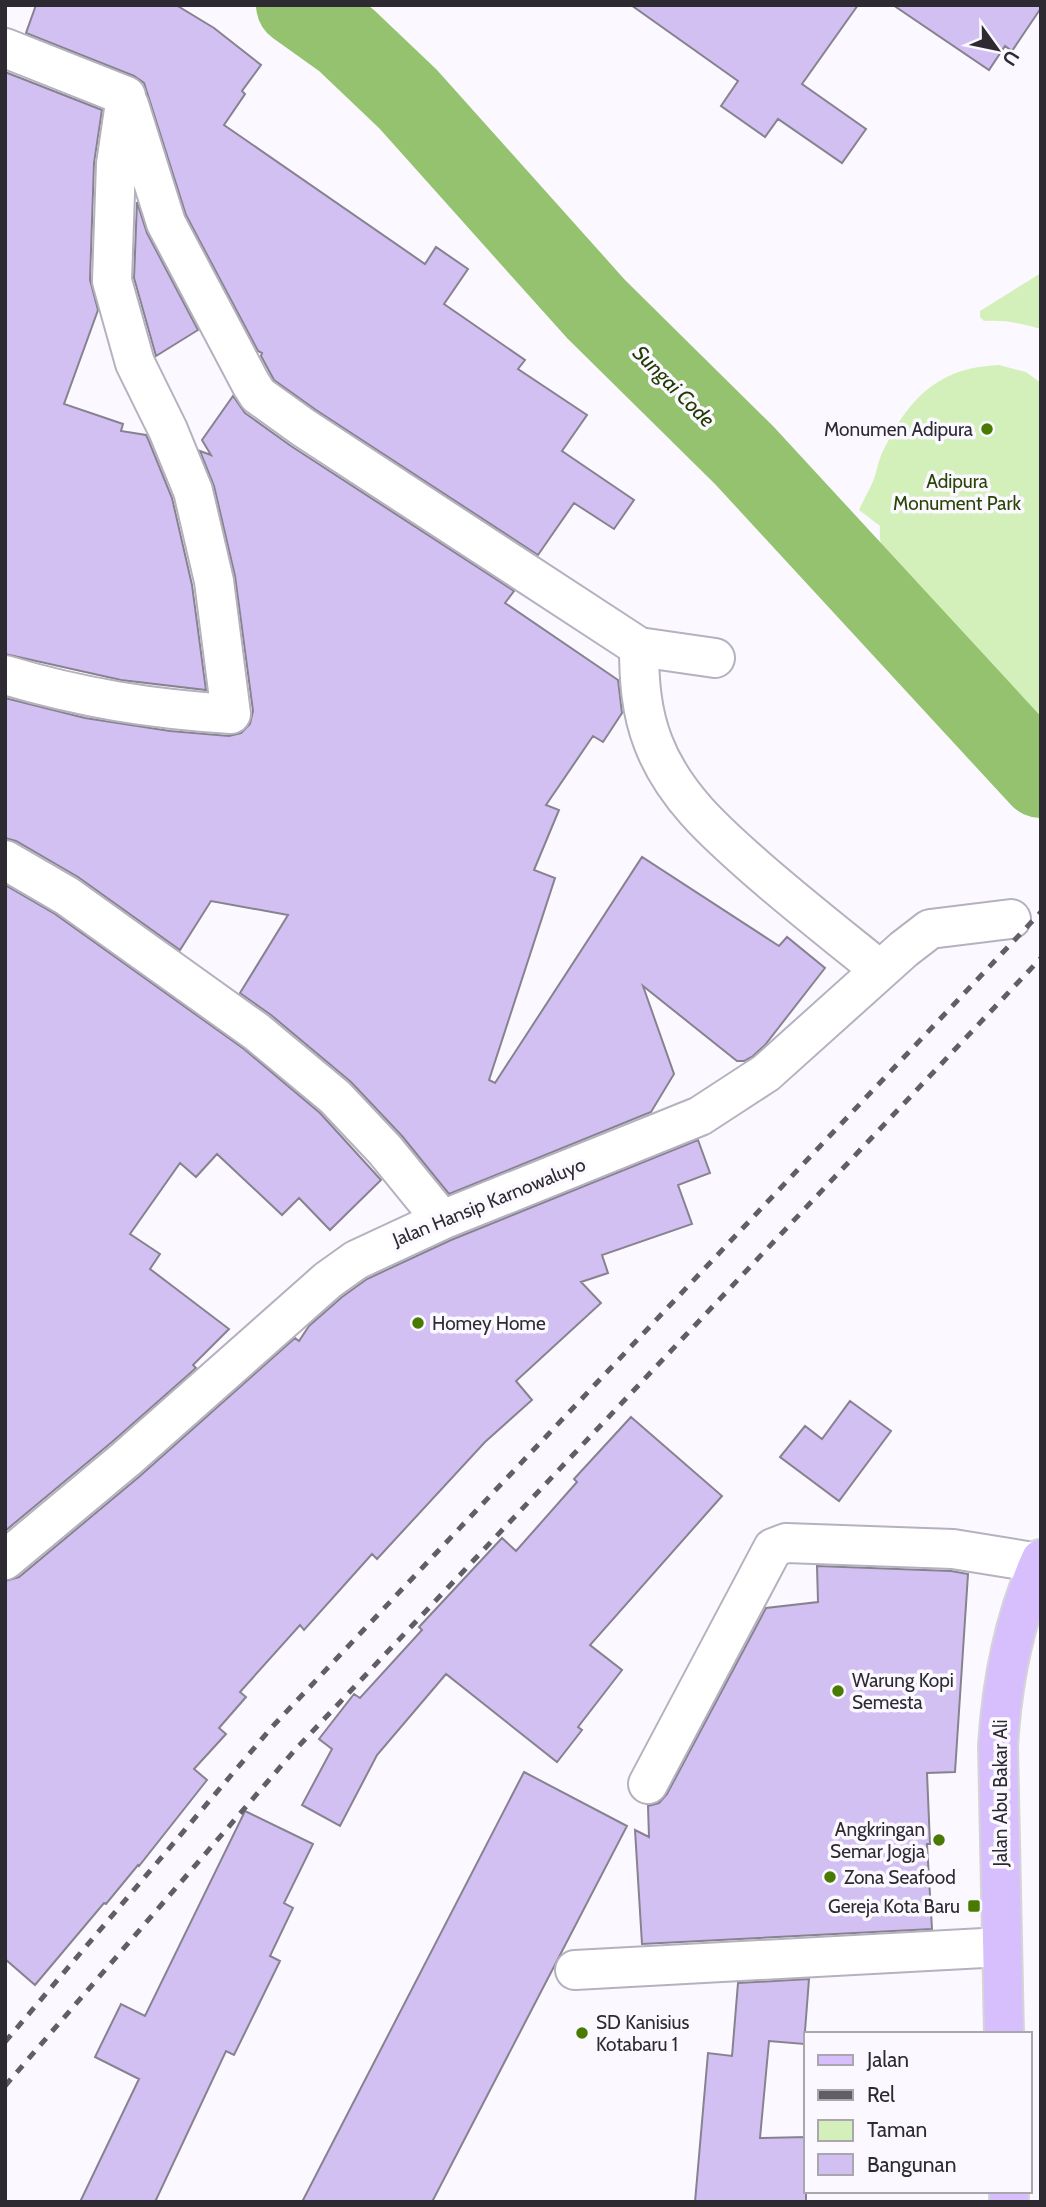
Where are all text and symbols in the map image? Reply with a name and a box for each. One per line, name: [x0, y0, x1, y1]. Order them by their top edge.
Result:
north arrow: [962, 14, 1032, 84]
text: U: [997, 46, 1024, 70]
water label: Sungai Code: [628, 340, 720, 432]
place label: Monumen Adipura: [824, 418, 973, 441]
marker: Monumen Adipura: [979, 421, 995, 437]
park label: Adipura Monument Park: [893, 470, 1021, 515]
street label: Jalan Hansip Karnowaluyo: [388, 1153, 589, 1252]
place label: Homey Home: [432, 1312, 546, 1335]
marker: Homey Home: [410, 1315, 426, 1331]
place label: Warung Kopi Semesta: [852, 1669, 954, 1714]
marker: Warung Kopi Semesta: [830, 1683, 846, 1699]
street label: Jalan Abu Bakar Ali: [989, 1719, 1012, 1868]
place label: Angkringan Semar Jogja: [830, 1818, 925, 1863]
marker: Angkringan Semar Jogja: [931, 1832, 947, 1848]
place label: Zona Seafood: [844, 1866, 956, 1889]
marker: Zona Seafood: [822, 1869, 838, 1885]
place label: Gereja Kota Baru: [828, 1895, 960, 1918]
marker: Gereja Kota Baru: [966, 1898, 982, 1914]
place label: SD Kanisius Kotabaru 1: [596, 2011, 690, 2056]
marker: SD Kanisius Kotabaru 1: [574, 2025, 590, 2041]
legend: [804, 2032, 1032, 2193]
text: Jalan: [866, 2047, 909, 2072]
text: Rel: [867, 2082, 895, 2107]
text: Taman: [867, 2117, 927, 2142]
text: Bangunan: [867, 2152, 956, 2177]

